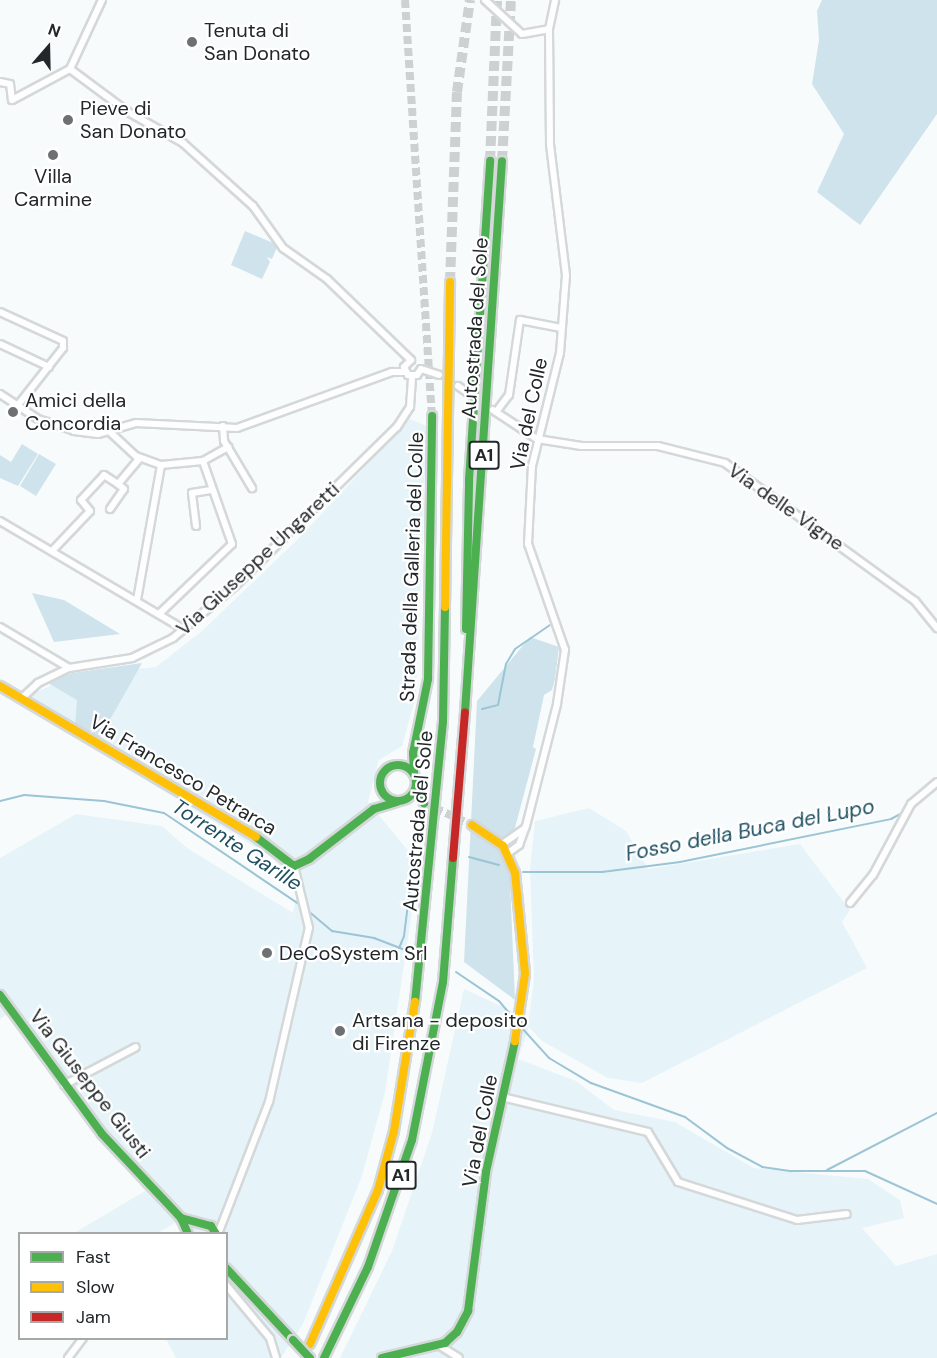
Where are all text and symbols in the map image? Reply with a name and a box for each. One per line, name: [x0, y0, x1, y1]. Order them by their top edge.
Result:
north arrow: [18, 18, 78, 78]
text: N: [45, 19, 63, 42]
place label: Tenuta di San Donato: [204, 19, 310, 66]
marker: Tenuta di San Donato: [185, 35, 199, 49]
place label: Pieve di San Donato: [80, 96, 186, 143]
marker: Pieve di San Donato: [61, 113, 75, 127]
marker: Villa Carmine: [46, 148, 60, 162]
place label: Villa Carmine: [14, 164, 92, 211]
street label: Autostrada del Sole: [457, 237, 493, 419]
street label: Via del Colle: [505, 355, 553, 473]
place label: Amici della Concordia: [25, 388, 126, 435]
marker: Amici della Concordia: [6, 405, 20, 419]
street label: Strada della Galleria del Colle: [395, 431, 429, 703]
road number: A1: [468, 440, 500, 470]
street label: Via delle Vigne: [723, 458, 849, 556]
street label: Via Giuseppe Ungaretti: [172, 477, 344, 641]
street label: Via Francesco Petrarca: [85, 710, 281, 840]
street label: Autostrada del Sole: [398, 730, 438, 912]
water label: Torrente Garille: [167, 794, 307, 896]
water label: Fosso della Buca del Lupo: [623, 794, 877, 866]
place label: DeCoSystem Srl: [279, 941, 428, 965]
marker: DeCoSystem Srl: [260, 946, 274, 960]
street label: Via Giuseppe Giusti: [24, 1005, 156, 1163]
place label: Artsana - deposito di Firenze: [352, 1008, 528, 1055]
marker: Artsana - deposito di Firenze: [333, 1024, 347, 1038]
street label: Via del Colle: [457, 1072, 503, 1190]
road number: A1: [384, 1160, 418, 1190]
legend: [18, 1232, 228, 1340]
text: Fast: [76, 1245, 111, 1269]
text: Slow: [76, 1275, 115, 1299]
text: Jam: [76, 1305, 111, 1329]

